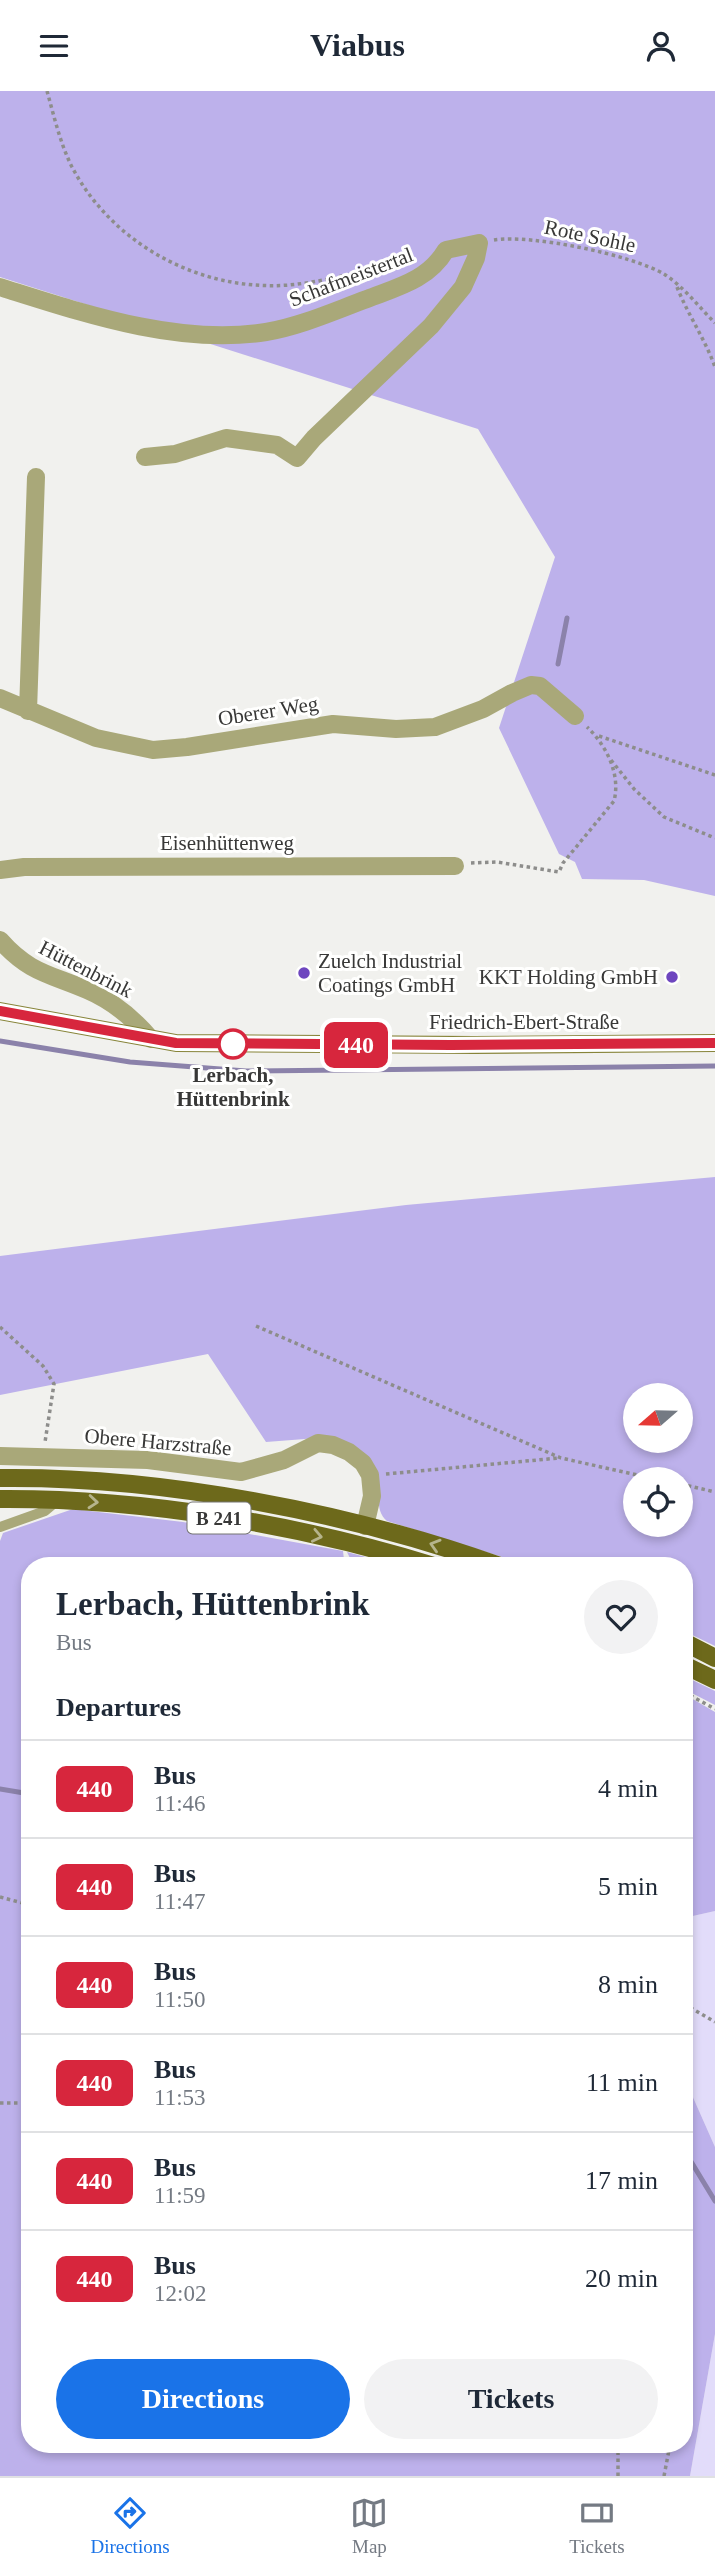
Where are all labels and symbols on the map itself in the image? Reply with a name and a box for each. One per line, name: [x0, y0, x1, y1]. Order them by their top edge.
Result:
street label: Rote Sohle: [542, 215, 638, 257]
street label: Schafmeistertal: [286, 242, 416, 312]
street label: Oberer Weg: [216, 691, 320, 731]
street label: Eisenhüttenweg: [160, 831, 295, 855]
street label: Hüttenbrink: [35, 935, 137, 1003]
place label: Zuelch Industrial Coatings GmbH: [318, 949, 462, 997]
marker: Zuelch Industrial Coatings GmbH: [296, 965, 312, 981]
place label: KKT Holding GmbH: [479, 965, 658, 989]
marker: KKT Holding GmbH: [664, 969, 680, 985]
street label: Friedrich-Ebert-Straße: [429, 1010, 619, 1034]
line badge: 440: [316, 1022, 396, 1068]
marker: Lerbach, Hüttenbrink: [218, 1029, 248, 1059]
place label: Lerbach, Hüttenbrink: [176, 1063, 290, 1111]
north arrow: [623, 1383, 693, 1453]
street label: Obere Harzstraße: [83, 1424, 233, 1460]
one-way arrow: [87, 1494, 98, 1509]
road number: B 241: [188, 1503, 250, 1533]
one-way arrow: [311, 1528, 323, 1542]
one-way arrow: [429, 1539, 441, 1554]

